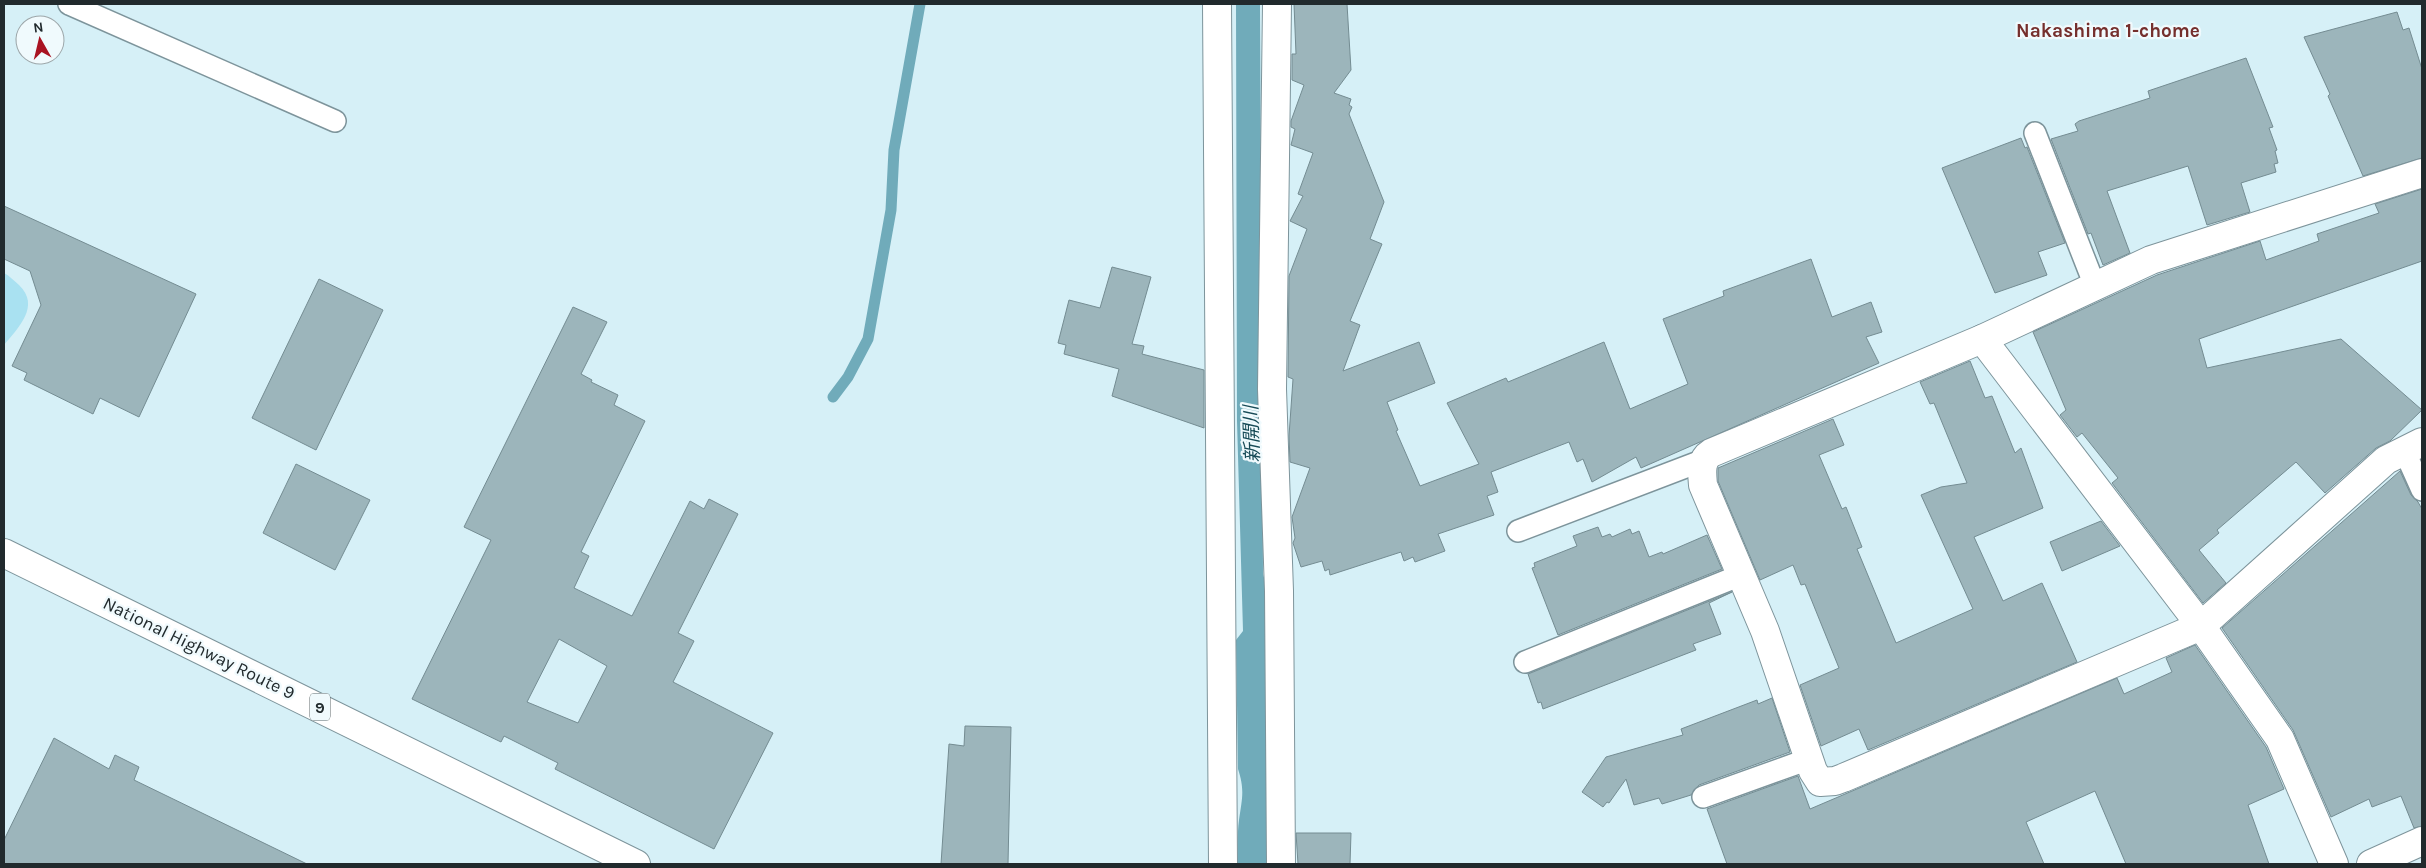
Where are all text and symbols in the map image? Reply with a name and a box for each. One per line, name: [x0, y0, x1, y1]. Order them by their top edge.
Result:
north arrow: [15, 15, 65, 65]
text: N: [32, 19, 44, 37]
district label: Nakashima 1-chome: [2016, 20, 2200, 42]
water label: 新開川: [1240, 403, 1264, 463]
street label: National Highway Route 9: [99, 592, 299, 704]
road number: 9: [310, 694, 330, 720]

